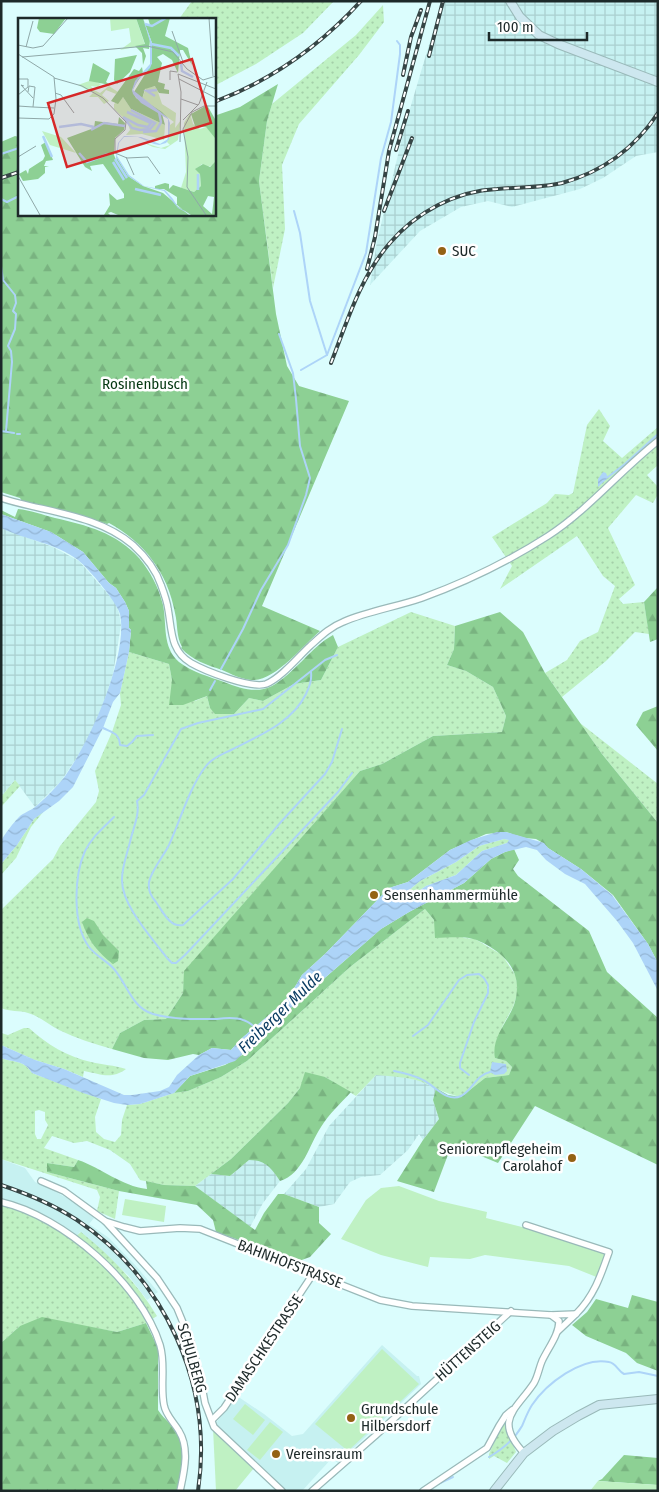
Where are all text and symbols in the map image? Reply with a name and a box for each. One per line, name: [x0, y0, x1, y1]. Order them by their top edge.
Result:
scale bar: [489, 10, 586, 42]
inset map: [18, 18, 215, 215]
text: 100 m: [497, 18, 534, 36]
place label: SUC: [452, 242, 476, 260]
marker: SUC: [436, 245, 448, 257]
park label: Rosinenbusch: [102, 375, 188, 393]
place label: Sensenhammermühle: [384, 886, 518, 904]
marker: Sensenhammermühle: [368, 889, 380, 901]
water label: Freiberger Mulde: [234, 967, 326, 1057]
place label: Seniorenpflegeheim Carolahof: [439, 1140, 563, 1175]
marker: Seniorenpflegeheim Carolahof: [566, 1152, 578, 1164]
street label: BAHNHOFSTRASSE: [235, 1236, 345, 1292]
street label: DAMASCHKESTRASSE: [221, 1291, 307, 1405]
street label: HÜTTENSTEIG: [432, 1317, 504, 1385]
street label: SCHULBERG: [173, 1321, 211, 1395]
place label: Grundschule Hilbersdorf: [361, 1400, 439, 1435]
marker: Grundschule Hilbersdorf: [345, 1412, 357, 1424]
place label: Vereinsraum: [286, 1445, 363, 1463]
marker: Vereinsraum: [270, 1448, 282, 1460]

